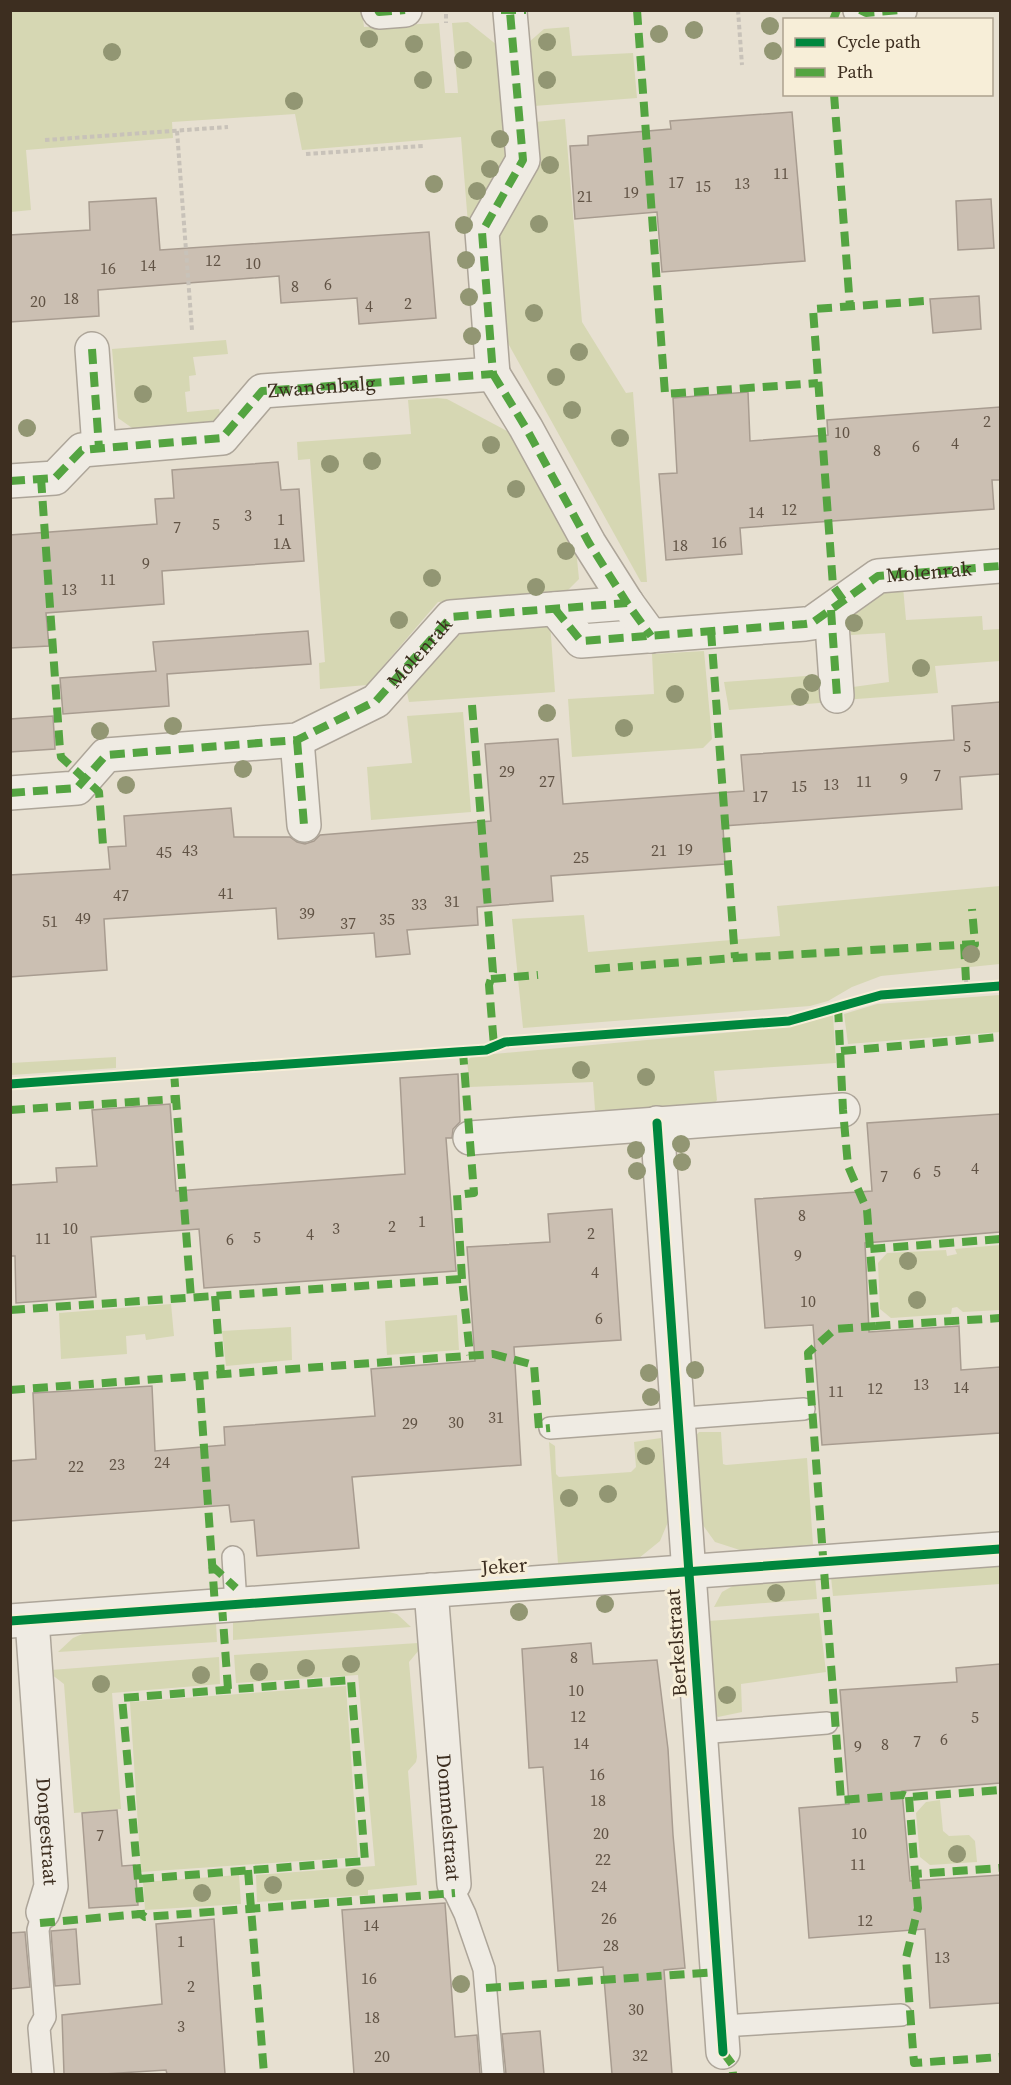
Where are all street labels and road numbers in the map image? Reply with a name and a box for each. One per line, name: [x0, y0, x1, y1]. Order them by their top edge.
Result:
street label: Zwanenbalg: [267, 369, 376, 405]
street label: Molenrak: [885, 554, 973, 589]
street label: Molenrak: [380, 611, 459, 694]
street label: Jeker: [479, 1550, 529, 1582]
street label: Berkelstraat: [658, 1588, 694, 1698]
street label: Dommelstraat: [430, 1753, 468, 1882]
street label: Dongestraat: [29, 1777, 65, 1887]

